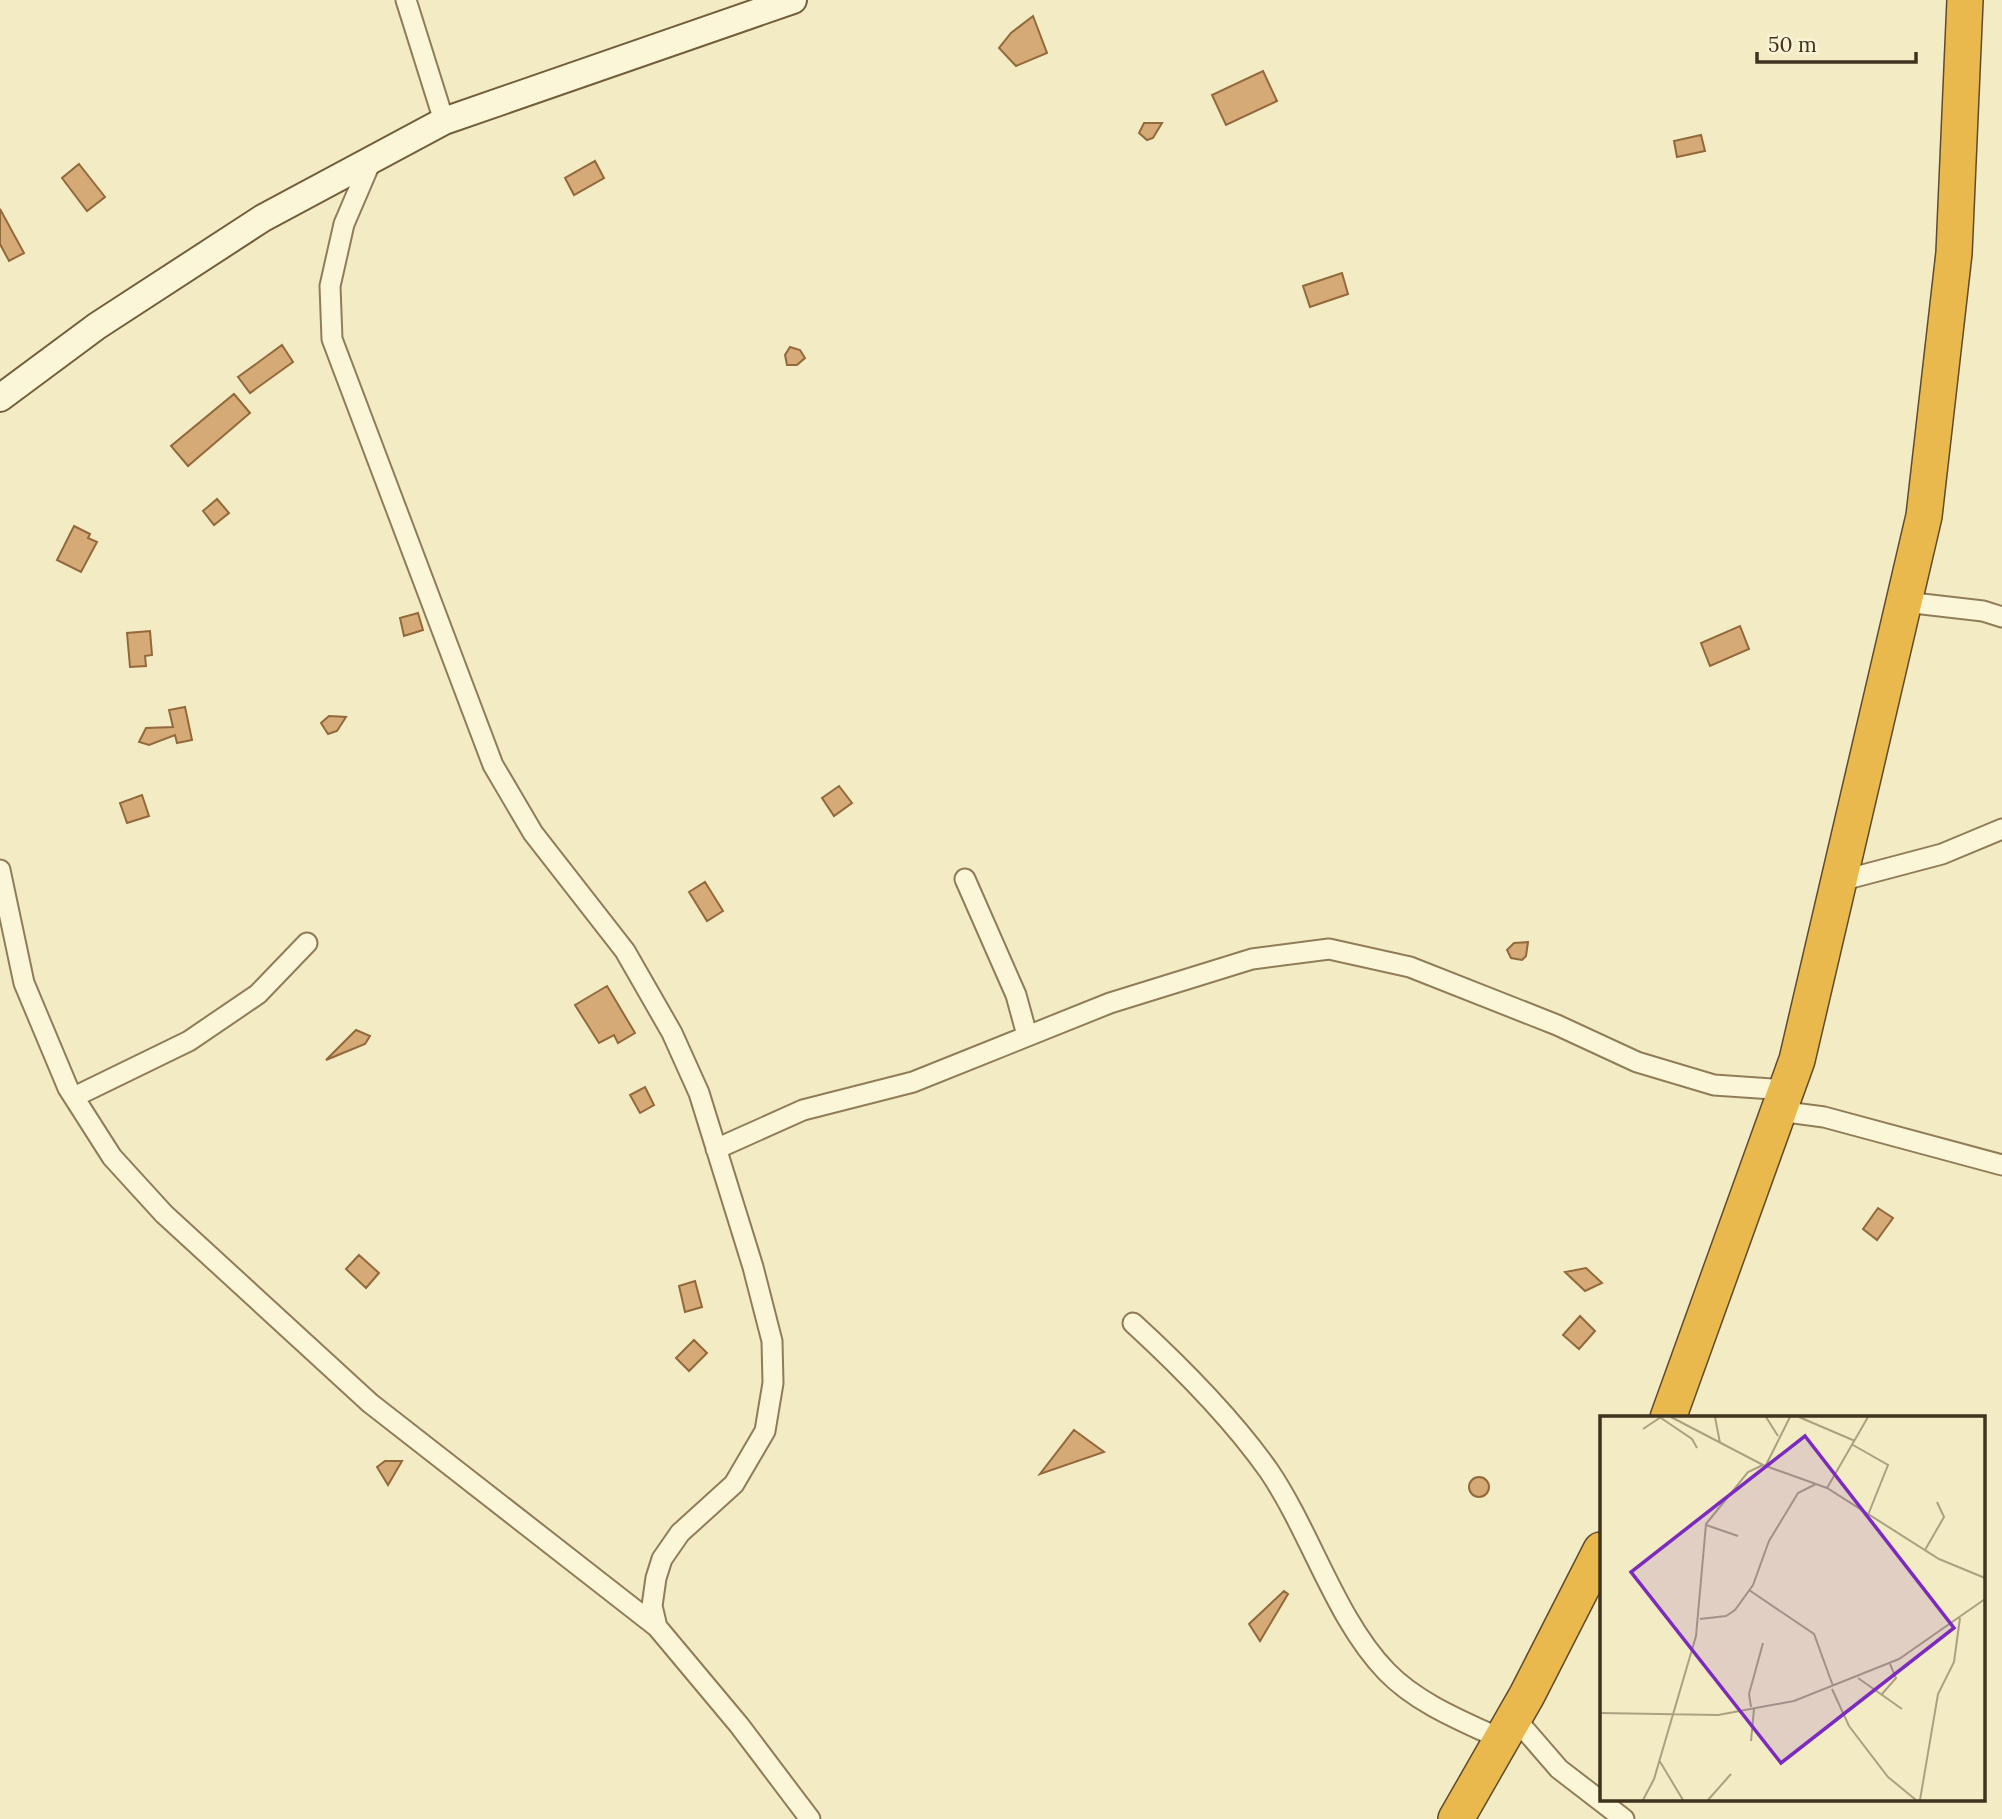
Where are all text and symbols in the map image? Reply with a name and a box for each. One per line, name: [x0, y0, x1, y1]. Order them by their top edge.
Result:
scale bar: [1757, 21, 1916, 65]
text: 50 m: [1768, 31, 1817, 58]
inset map: [1600, 1416, 1984, 1801]

